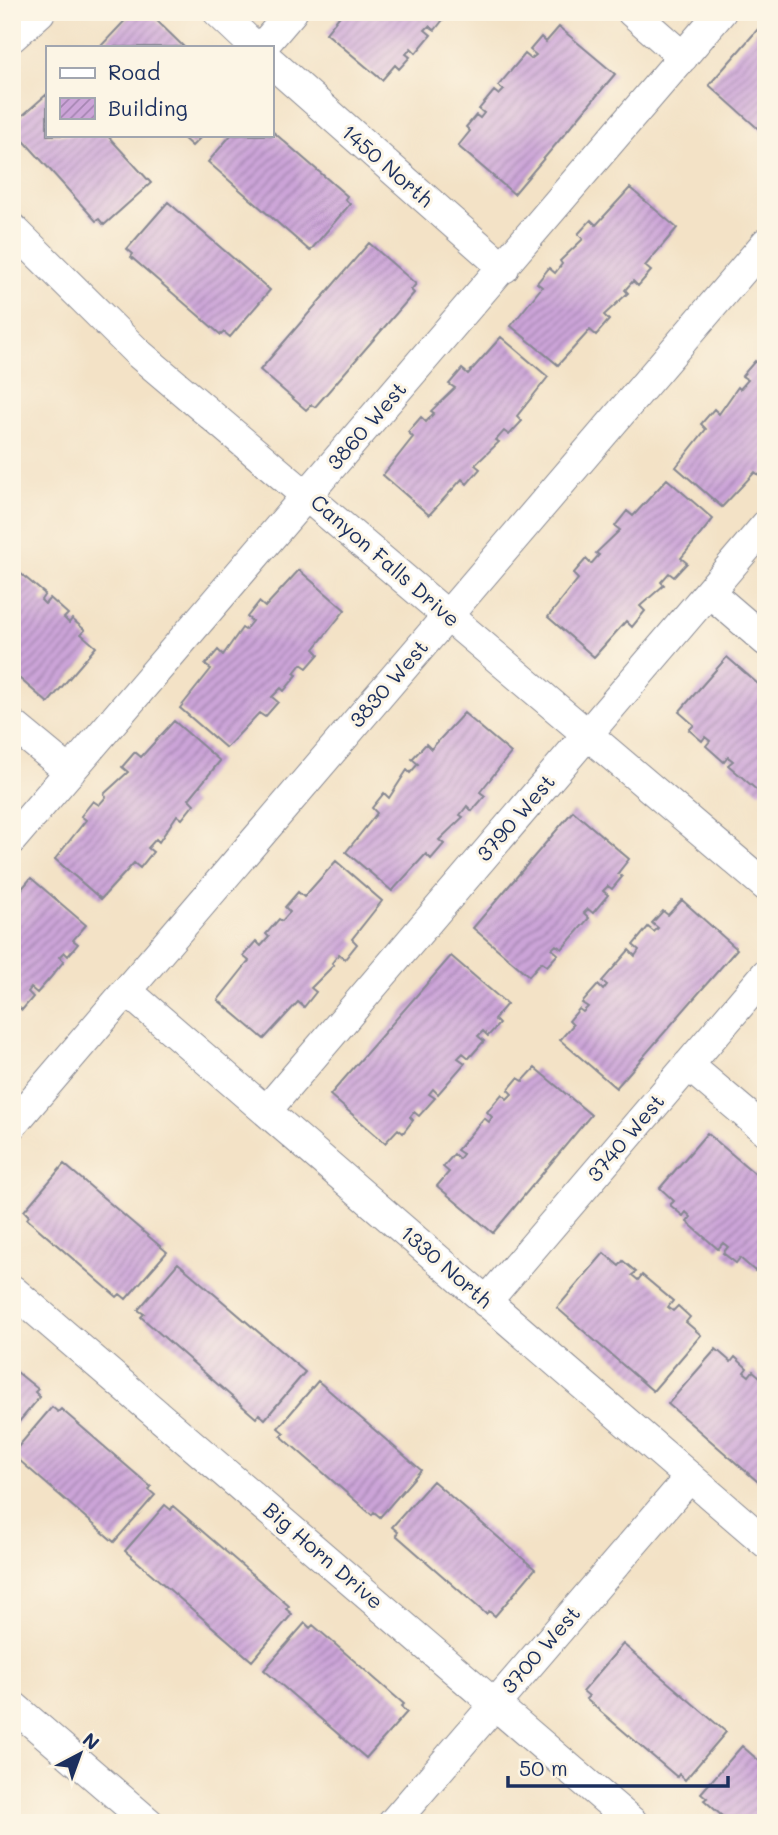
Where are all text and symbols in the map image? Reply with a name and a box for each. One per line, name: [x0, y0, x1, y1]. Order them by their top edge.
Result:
legend: [46, 46, 273, 136]
text: Road: [108, 58, 160, 85]
text: Building: [108, 94, 188, 121]
street label: 1450 North: [336, 118, 440, 212]
street label: 3860 West: [320, 375, 412, 475]
street label: Canyon Falls Drive: [306, 488, 466, 632]
street label: 3830 West: [342, 633, 433, 733]
street label: 3790 West: [470, 768, 560, 866]
street label: 3740 West: [580, 1087, 670, 1187]
street label: 1330 North: [395, 1219, 499, 1313]
street label: Big Horn Drive: [258, 1495, 390, 1614]
street label: 3700 West: [494, 1600, 585, 1698]
north arrow: [46, 1720, 116, 1790]
text: N: [78, 1727, 105, 1755]
scale bar: [508, 1744, 729, 1788]
text: 50 m: [519, 1754, 568, 1781]

